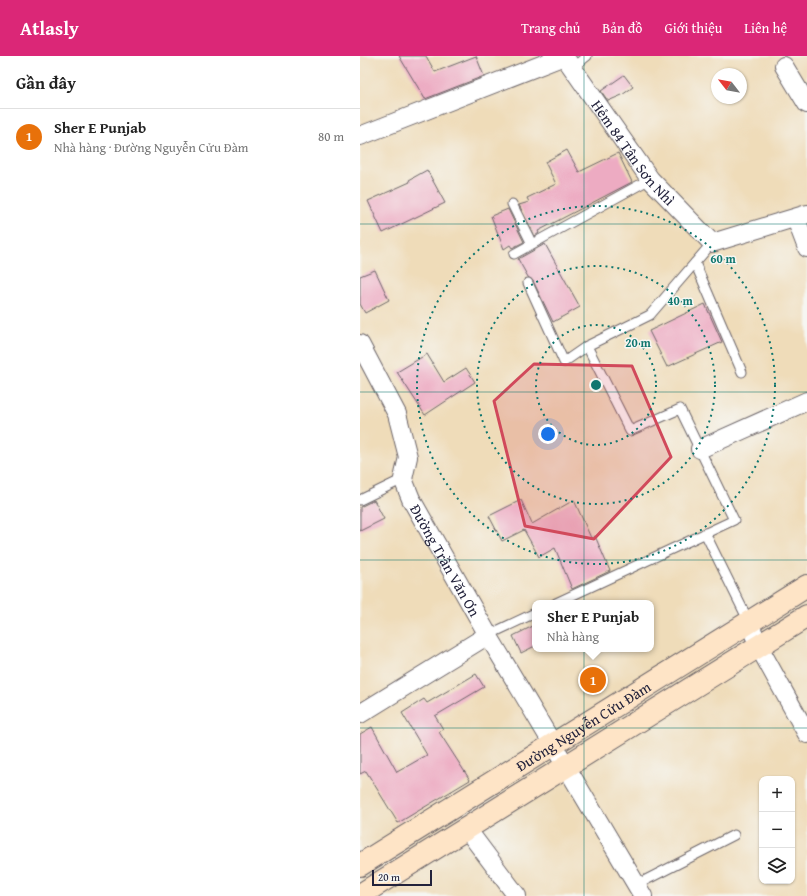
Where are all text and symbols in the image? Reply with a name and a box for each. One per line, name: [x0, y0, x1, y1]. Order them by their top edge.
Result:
text: Atlasly: [20, 14, 79, 42]
text: Trang chủ: [521, 18, 580, 38]
text: Bản đồ: [602, 18, 642, 38]
text: Giới thiệu: [664, 18, 722, 38]
text: Liên hệ: [744, 18, 787, 38]
north arrow: [711, 68, 747, 104]
text: Gần đây: [16, 70, 76, 95]
street label: Hẻm 84 Tân Sơn Nhì: [587, 95, 680, 210]
text: Sher E Punjab: [54, 117, 146, 138]
text: 1: [26, 127, 32, 146]
text: 80 m: [318, 127, 344, 146]
text: Nhà hàng · Đường Nguyễn Cửu Đàm: [54, 138, 249, 157]
text: 60 m: [710, 250, 736, 267]
text: 40 m: [667, 292, 693, 309]
text: 20 m: [625, 334, 651, 351]
centre of rings: [589, 378, 603, 392]
your location: [538, 424, 558, 444]
street label: Đường Trần Văn Ơn: [405, 500, 486, 621]
popup: [532, 600, 654, 652]
text: Sher E Punjab: [547, 606, 639, 627]
text: Nhà hàng: [547, 627, 599, 646]
pin: 1: [580, 665, 606, 695]
street label: Đường Nguyễn Cửu Đàm: [512, 675, 655, 776]
map controls: [759, 776, 795, 884]
button: +: [759, 776, 795, 812]
button: −: [759, 812, 795, 848]
button: layers: [759, 848, 795, 884]
scale bar: [372, 868, 432, 887]
text: 20 m: [378, 869, 400, 885]

